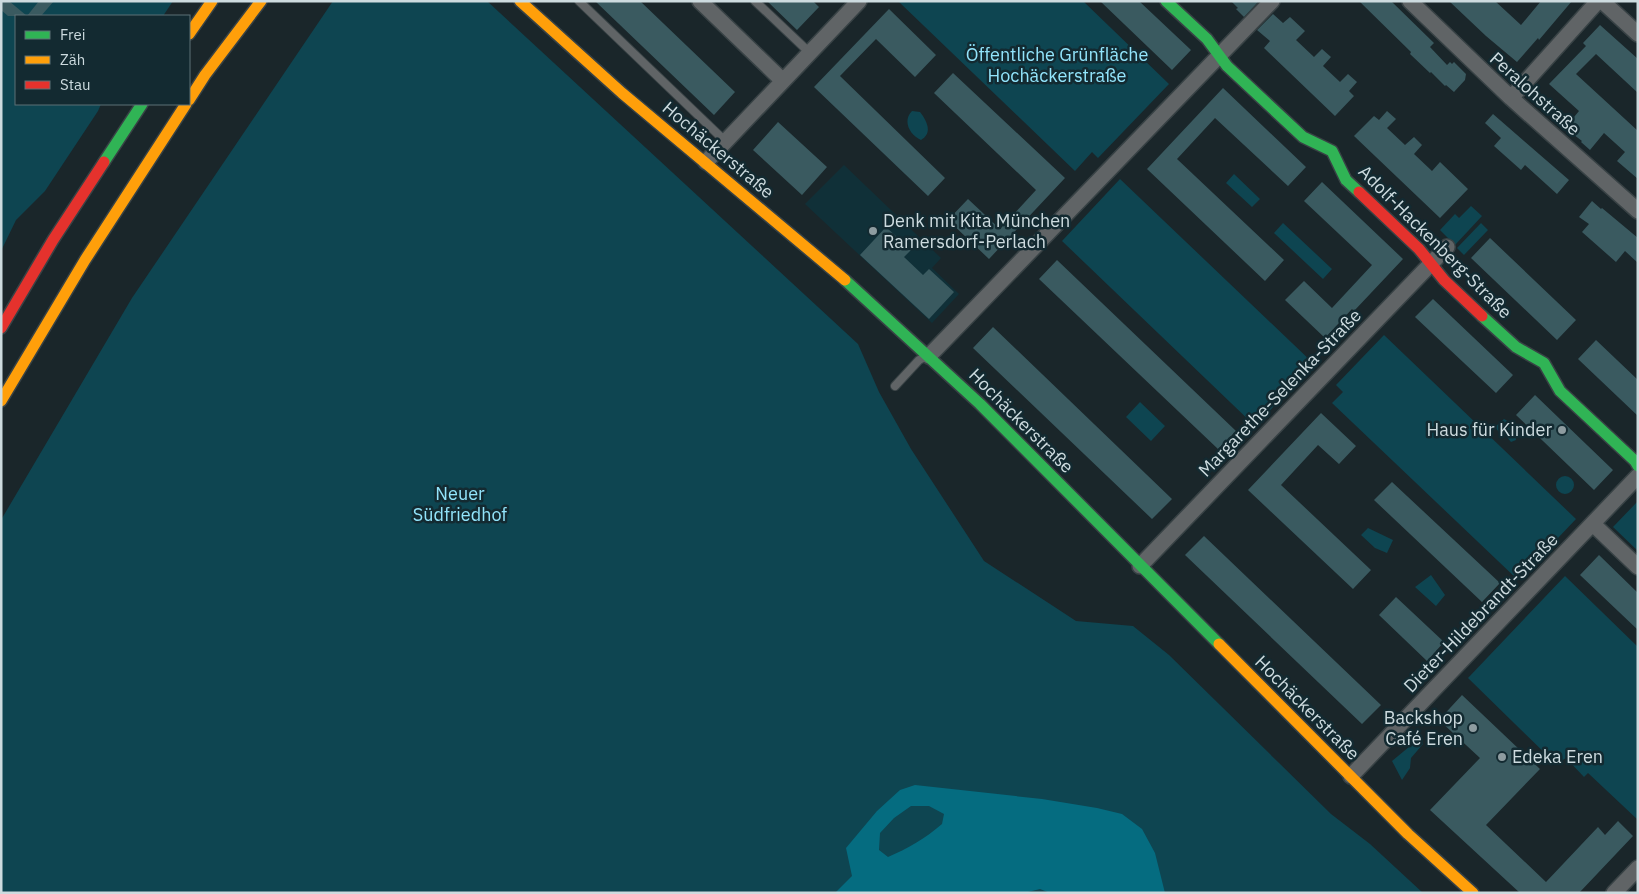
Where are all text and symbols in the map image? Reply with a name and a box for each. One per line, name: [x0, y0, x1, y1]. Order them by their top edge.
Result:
legend: [15, 15, 190, 105]
text: Frei: [60, 25, 86, 44]
park label: Öffentliche Grünfläche Hochäckerstraße: [966, 43, 1148, 87]
street label: Peralohstraße: [1485, 47, 1586, 140]
text: Zäh: [60, 50, 85, 69]
text: Stau: [60, 75, 91, 94]
street label: Hochäckerstraße: [658, 96, 779, 203]
street label: Adolf-Hackenberg-Straße: [1354, 160, 1517, 323]
place label: Denk mit Kita München Ramersdorf-Perlach: [883, 209, 1070, 253]
marker: Denk mit Kita München Ramersdorf-Perlach: [867, 225, 879, 237]
street label: Margarethe-Selenka-Straße: [1193, 304, 1366, 481]
street label: Hochäckerstraße: [964, 363, 1079, 478]
place label: Haus für Kinder: [1426, 418, 1552, 441]
marker: Haus für Kinder: [1556, 424, 1568, 436]
park label: Neuer Südfriedhof: [413, 482, 507, 526]
street label: Dieter-Hildebrandt-Straße: [1398, 528, 1563, 697]
street label: Hochäckerstraße: [1250, 650, 1365, 765]
place label: Backshop Café Eren: [1384, 706, 1463, 750]
marker: Backshop Café Eren: [1467, 722, 1479, 734]
place label: Edeka Eren: [1512, 745, 1603, 768]
marker: Edeka Eren: [1496, 751, 1508, 763]

